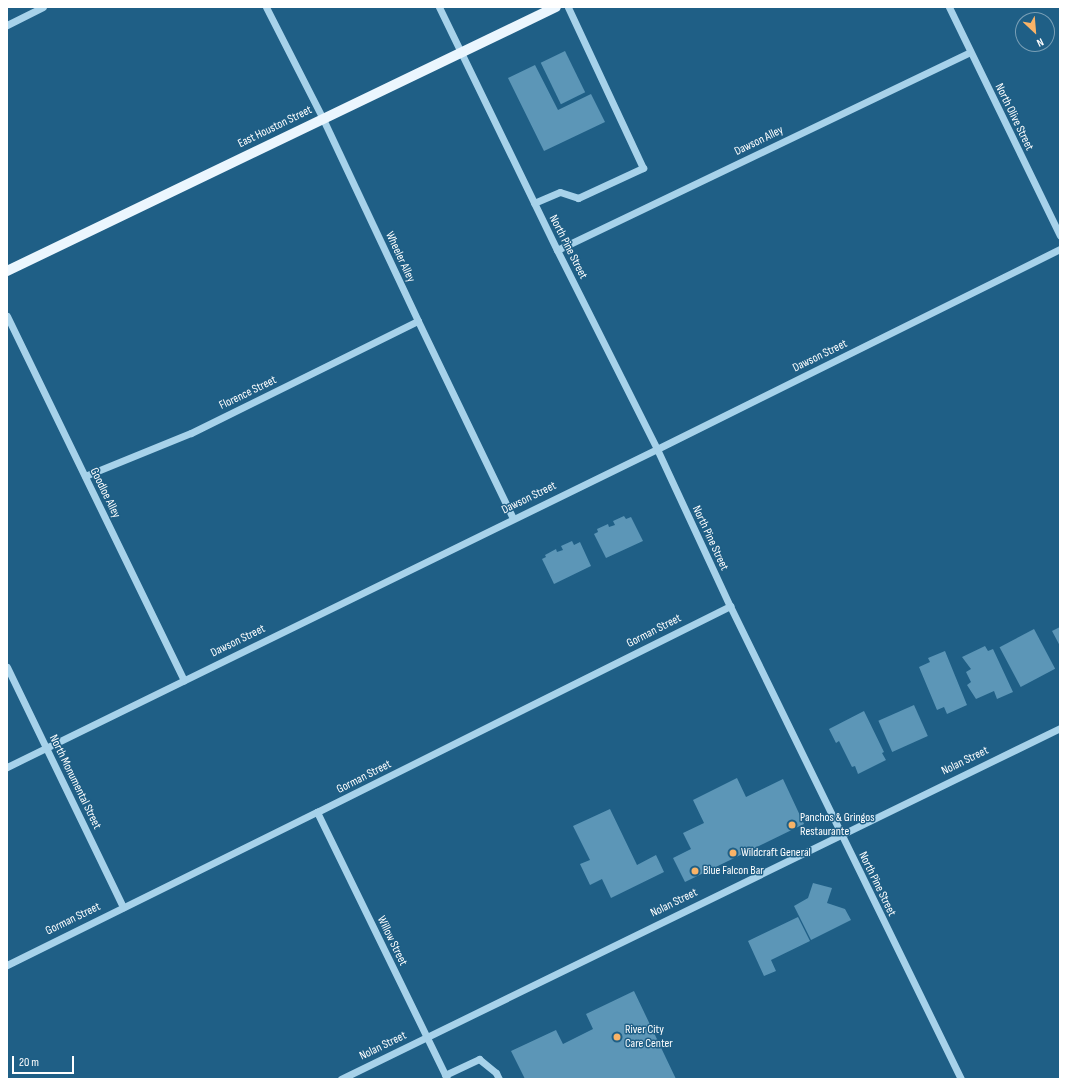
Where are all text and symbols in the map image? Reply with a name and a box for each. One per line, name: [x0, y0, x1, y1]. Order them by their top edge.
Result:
north arrow: [1015, 12, 1055, 52]
text: N: [1035, 35, 1046, 49]
street label: North Olive Street: [992, 81, 1036, 153]
street label: East Houston Street: [236, 103, 314, 151]
street label: Dawson Alley: [732, 123, 786, 159]
street label: North Pine Street: [546, 213, 590, 281]
street label: Wheeler Alley: [382, 229, 418, 285]
street label: Dawson Street: [790, 337, 850, 375]
street label: Florence Street: [217, 373, 279, 413]
street label: Goodloe Alley: [87, 466, 123, 520]
street label: Dawson Street: [499, 479, 559, 517]
street label: North Pine Street: [689, 503, 731, 573]
street label: Gorman Street: [624, 611, 684, 651]
street label: Dawson Street: [208, 622, 268, 660]
street label: North Monumental Street: [46, 733, 104, 831]
street label: Nolan Street: [939, 744, 991, 778]
street label: Gorman Street: [334, 757, 394, 797]
place label: Panchos & Gringos Restaurante: [800, 811, 875, 839]
marker: Panchos & Gringos Restaurante: [787, 820, 797, 830]
place label: Wildcraft General: [741, 846, 811, 860]
marker: Wildcraft General: [728, 848, 738, 858]
street label: North Pine Street: [855, 849, 899, 919]
place label: Blue Falcon Bar: [703, 864, 764, 878]
marker: Blue Falcon Bar: [690, 866, 700, 876]
street label: Nolan Street: [648, 886, 700, 920]
street label: Gorman Street: [43, 900, 103, 938]
street label: Willow Street: [374, 914, 410, 968]
place label: River City Care Center: [625, 1023, 673, 1051]
street label: Nolan Street: [357, 1029, 409, 1063]
marker: River City Care Center: [612, 1032, 622, 1042]
scale bar: [14, 1048, 76, 1074]
text: 20 m: [19, 1055, 39, 1070]

